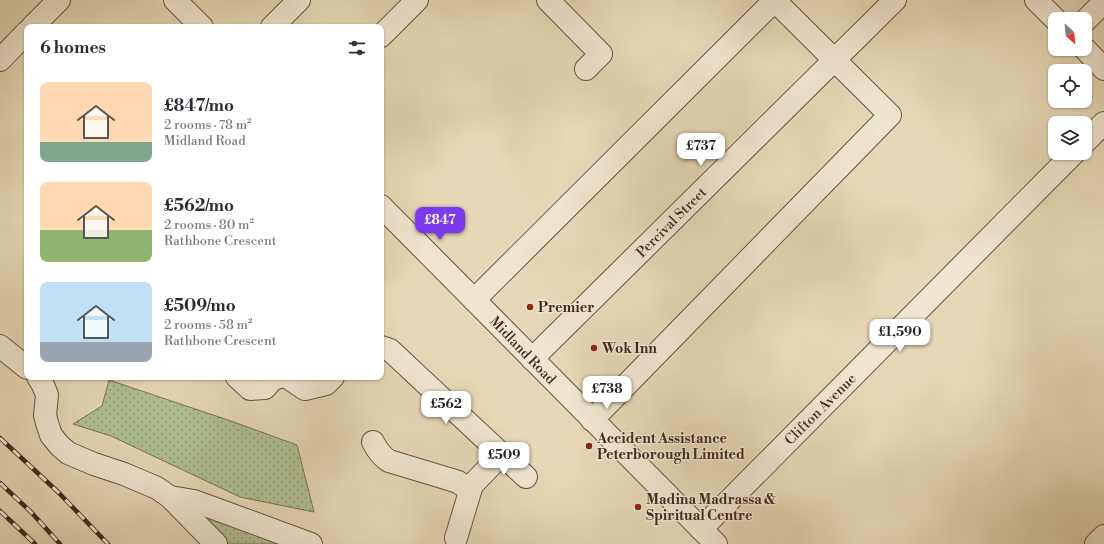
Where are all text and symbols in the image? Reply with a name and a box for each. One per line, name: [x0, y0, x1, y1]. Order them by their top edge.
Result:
north arrow: [1048, 12, 1092, 56]
map controls: [1048, 12, 1092, 160]
text: 6 homes: [40, 37, 106, 59]
icon: filters: [346, 37, 368, 59]
button: locate: [1048, 64, 1092, 108]
text: £847/mo: [164, 95, 234, 117]
icon: home: [72, 98, 120, 146]
button: layers: [1048, 116, 1092, 160]
text: 2 rooms · 78 m²: [164, 117, 252, 133]
text: Midland Road: [164, 133, 246, 149]
pin: £737: [677, 133, 725, 167]
text: £737: [686, 138, 716, 154]
street label: Percival Street: [633, 184, 711, 262]
text: £562/mo: [164, 195, 234, 217]
icon: home: [72, 198, 120, 246]
pin: £847: [416, 207, 464, 241]
text: £847: [424, 212, 456, 228]
text: 2 rooms · 80 m²: [164, 217, 254, 233]
text: Rathbone Crescent: [164, 233, 276, 249]
text: £509/mo: [164, 295, 236, 317]
icon: home: [72, 298, 120, 346]
place label: Premier: [538, 299, 594, 317]
marker: Premier: [525, 302, 535, 312]
street label: Midland Road: [485, 313, 559, 389]
text: 2 rooms · 58 m²: [164, 317, 253, 333]
pin: £1,590: [867, 319, 933, 353]
text: £1,590: [878, 324, 922, 340]
text: Rathbone Crescent: [164, 333, 276, 349]
place label: Wok Inn: [601, 340, 657, 358]
marker: Wok Inn: [589, 343, 599, 353]
street label: Clifton Avenue: [781, 370, 860, 449]
pin: £738: [583, 376, 631, 410]
text: £738: [592, 381, 622, 397]
pin: £562: [422, 391, 470, 425]
text: £562: [430, 396, 462, 412]
place label: Accident Assistance Peterborough Limited: [596, 430, 745, 464]
marker: Accident Assistance Peterborough Limited: [584, 441, 594, 451]
pin: £509: [480, 442, 528, 476]
text: £509: [488, 447, 520, 463]
place label: Madina Madrassa & Spiritual Centre: [646, 491, 776, 525]
marker: Madina Madrassa & Spiritual Centre: [633, 502, 643, 512]

